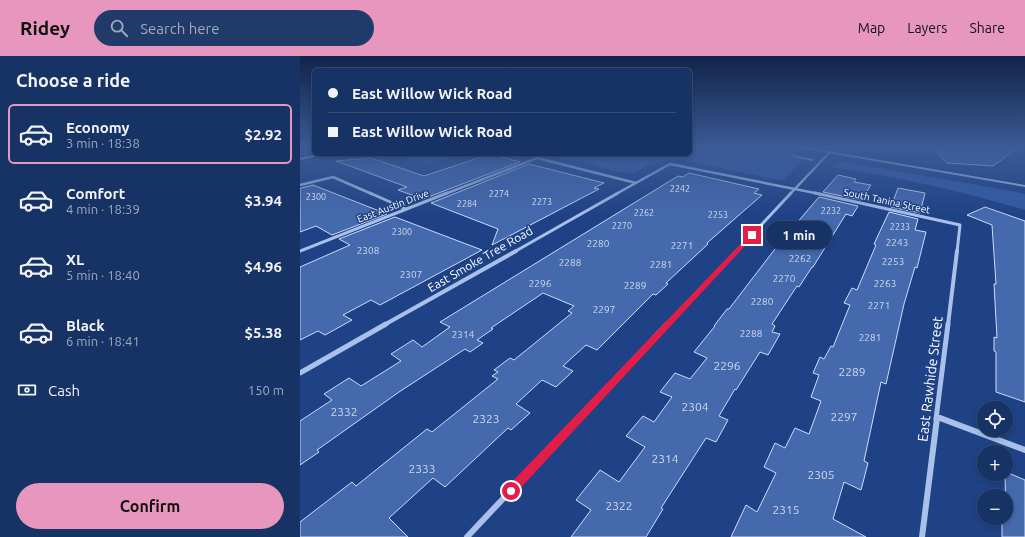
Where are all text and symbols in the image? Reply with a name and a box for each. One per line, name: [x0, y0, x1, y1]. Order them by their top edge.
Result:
search box: [94, 10, 374, 46]
text: Ridey: [20, 17, 70, 39]
icon: search: [108, 17, 130, 39]
text: Search here: [140, 20, 219, 37]
text: Map: [858, 20, 885, 36]
text: Layers: [907, 20, 947, 36]
text: Share: [969, 20, 1005, 36]
text: Choose a ride: [16, 70, 130, 90]
text: East Willow Wick Road: [352, 85, 512, 102]
icon: car: [18, 116, 54, 152]
text: Economy: [66, 119, 130, 136]
text: East Willow Wick Road: [352, 123, 512, 140]
text: $2.92: [244, 126, 282, 143]
text: 3 min · 18:38: [66, 136, 140, 150]
icon: car: [18, 182, 54, 218]
house number: 2242: [670, 184, 690, 194]
text: Comfort: [66, 185, 125, 202]
street label: South Tanina Street: [843, 186, 931, 216]
street label: East Austin Drive: [356, 187, 430, 225]
house number: 2274: [489, 189, 509, 199]
text: $3.94: [244, 192, 282, 209]
house number: 2300: [306, 192, 326, 202]
house number: 2273: [532, 197, 552, 207]
house number: 2284: [457, 199, 477, 209]
text: 4 min · 18:39: [66, 202, 140, 216]
house number: 2232: [821, 206, 841, 216]
house number: 2262: [634, 208, 654, 218]
house number: 2253: [708, 210, 728, 220]
house number: 2270: [612, 221, 632, 231]
callout: 1 min: [766, 221, 832, 249]
house number: 2233: [890, 222, 910, 232]
street label: East Smoke Tree Road: [425, 224, 535, 294]
route end: [743, 226, 761, 244]
house number: 2300: [392, 227, 412, 237]
text: 1 min: [783, 228, 815, 242]
house number: 2243: [886, 237, 908, 248]
house number: 2280: [587, 238, 610, 249]
house number: 2271: [671, 240, 693, 251]
house number: 2308: [357, 245, 380, 256]
icon: car: [18, 248, 54, 284]
text: XL: [66, 251, 84, 268]
house number: 2262: [789, 253, 811, 264]
house number: 2253: [882, 256, 904, 267]
house number: 2288: [559, 257, 582, 268]
text: $4.96: [244, 258, 282, 275]
house number: 2281: [650, 259, 672, 270]
text: 5 min · 18:40: [66, 268, 140, 282]
house number: 2307: [400, 269, 422, 280]
house number: 2270: [773, 273, 796, 284]
house number: 2296: [529, 278, 552, 289]
house number: 2263: [874, 278, 896, 289]
house number: 2289: [624, 280, 646, 291]
house number: 2280: [751, 296, 774, 307]
house number: 2271: [868, 300, 890, 311]
house number: 2297: [593, 304, 615, 315]
icon: car: [18, 314, 54, 350]
street label: East Rawhide Street: [914, 315, 946, 443]
text: Black: [66, 317, 105, 334]
text: $5.38: [244, 324, 282, 341]
house number: 2288: [740, 328, 763, 339]
house number: 2314: [452, 329, 475, 340]
house number: 2281: [859, 332, 881, 343]
text: 6 min · 18:41: [66, 334, 140, 348]
house number: 2296: [713, 359, 741, 372]
house number: 2289: [838, 365, 866, 378]
icon: cash: [16, 379, 38, 401]
text: Cash: [48, 382, 80, 399]
text: 150 m: [248, 383, 284, 397]
house number: 2304: [681, 400, 709, 413]
map controls: [977, 401, 1013, 525]
button: locate: [977, 401, 1013, 437]
house number: 2332: [330, 405, 358, 418]
house number: 2297: [830, 410, 858, 423]
house number: 2323: [472, 412, 500, 425]
button: +: [977, 445, 1013, 481]
house number: 2314: [651, 452, 679, 465]
house number: 2333: [408, 462, 436, 475]
house number: 2305: [807, 468, 835, 481]
route start: [502, 482, 520, 500]
button: Confirm: [16, 483, 284, 529]
button: −: [977, 489, 1013, 525]
house number: 2322: [605, 499, 633, 512]
house number: 2315: [772, 503, 800, 516]

